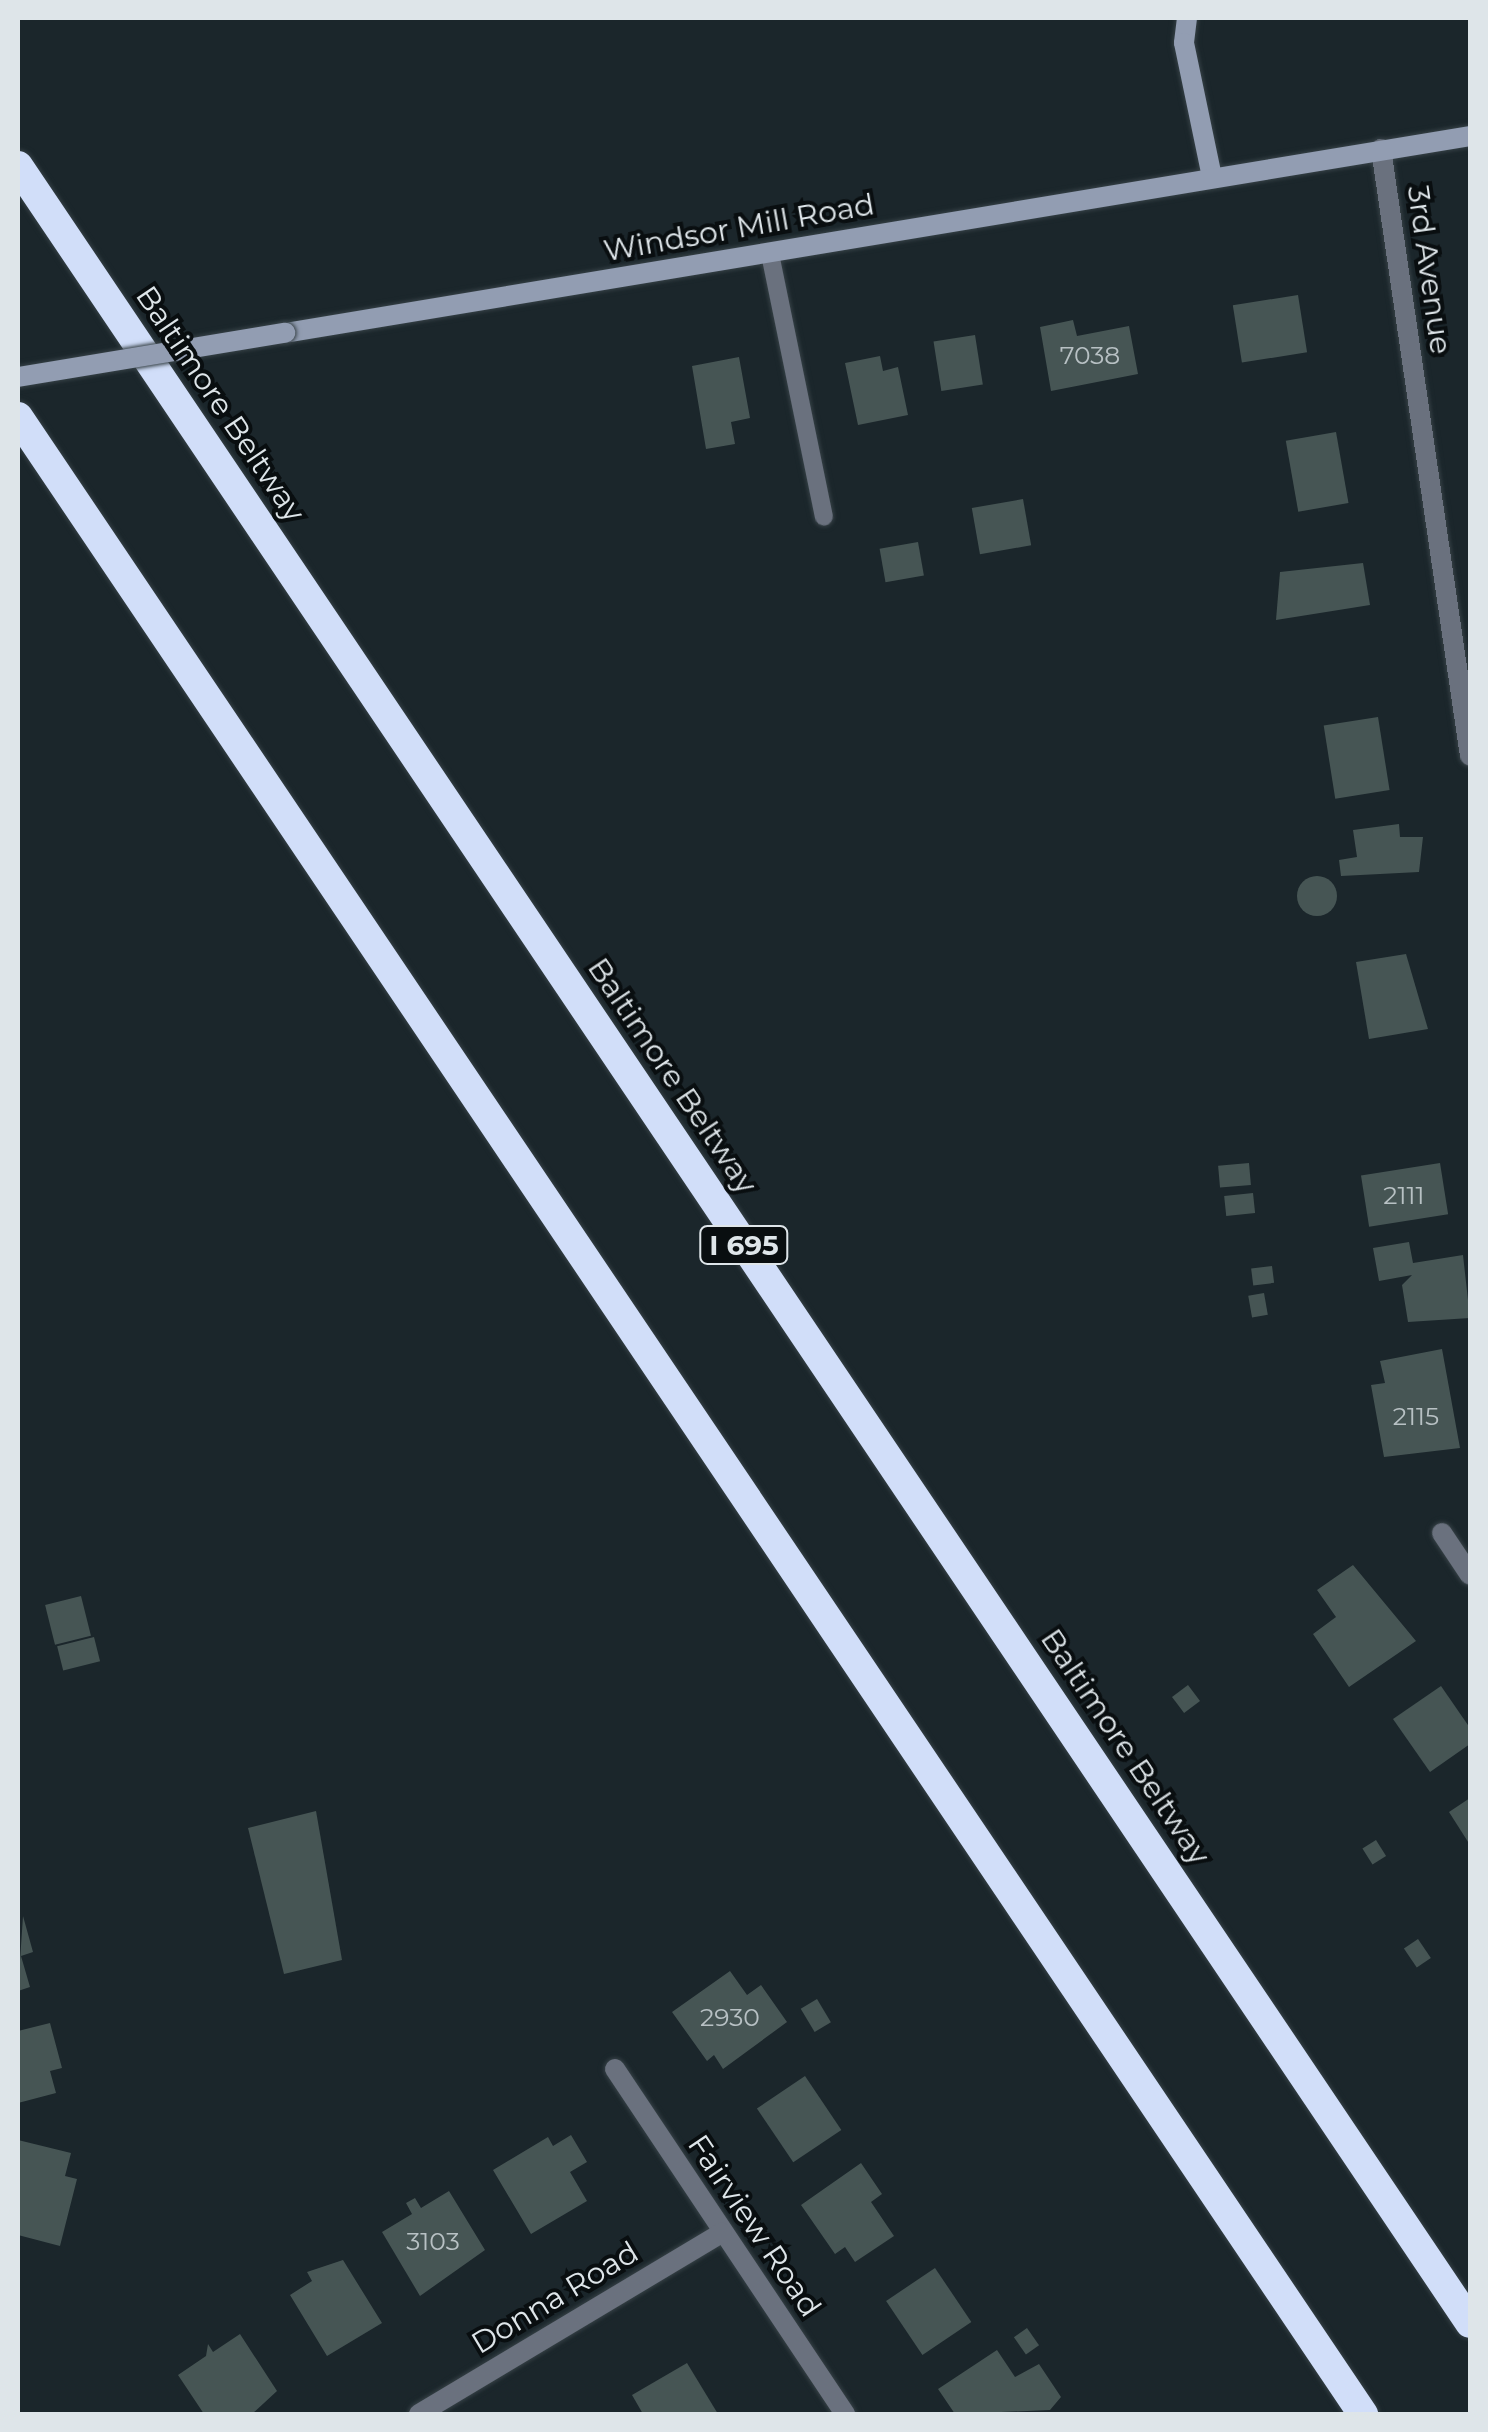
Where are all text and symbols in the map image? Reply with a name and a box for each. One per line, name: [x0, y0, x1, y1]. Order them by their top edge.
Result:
street label: 3rd Avenue: [1399, 183, 1459, 357]
street label: Windsor Mill Road: [601, 186, 877, 270]
street label: Baltimore Beltway: [128, 279, 312, 529]
house number: 7038: [1060, 340, 1120, 370]
street label: Baltimore Beltway: [580, 951, 764, 1201]
house number: 2111: [1383, 1180, 1425, 1210]
road number: I 695: [699, 1222, 789, 1268]
house number: 2115: [1393, 1401, 1439, 1431]
street label: Baltimore Beltway: [1033, 1622, 1217, 1872]
house number: 2930: [700, 2002, 760, 2032]
street label: Fairview Road: [680, 2128, 828, 2324]
house number: 3103: [406, 2226, 460, 2256]
street label: Donna Road: [465, 2234, 645, 2362]

